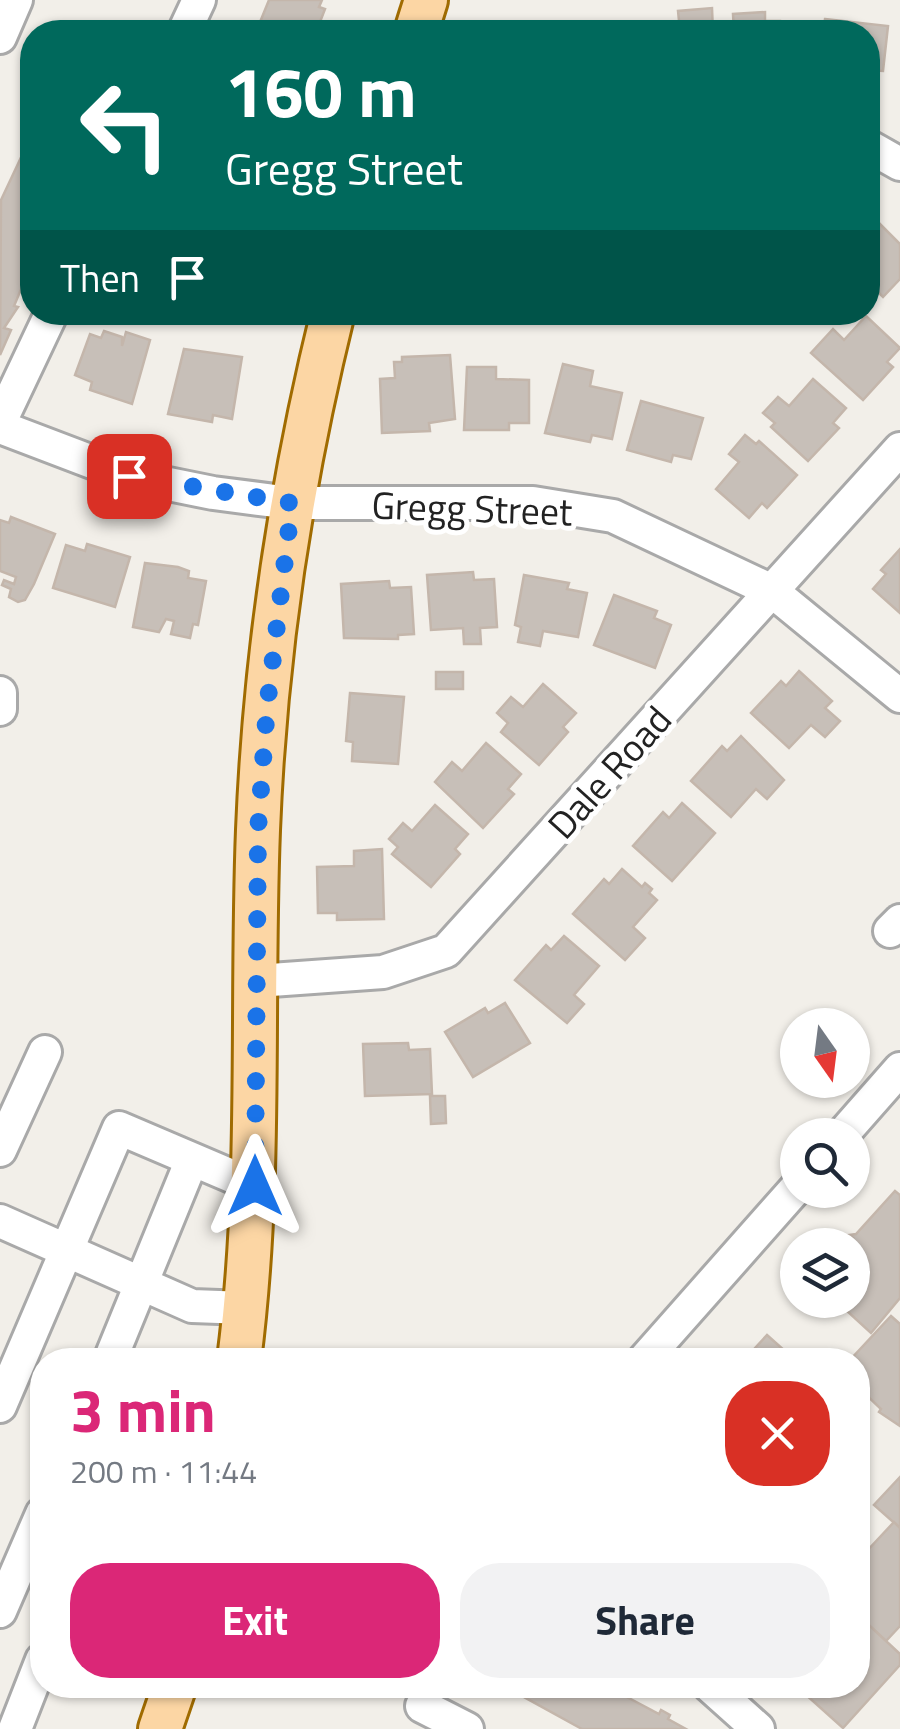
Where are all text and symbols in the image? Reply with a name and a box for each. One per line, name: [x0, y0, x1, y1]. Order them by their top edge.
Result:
text: 160 m: [225, 38, 417, 144]
icon: left: [60, 60, 190, 190]
text: Gregg Street: [225, 134, 463, 202]
text: Then: [60, 249, 140, 307]
icon: arrive: [160, 250, 215, 305]
pin: [87, 434, 172, 519]
icon: arrive: [102, 449, 157, 504]
street label: Gregg Street: [371, 476, 573, 540]
street label: Dale Road: [533, 692, 685, 852]
north arrow: [780, 1008, 870, 1098]
map controls: [780, 1008, 870, 1318]
button: search: [780, 1118, 870, 1208]
position arrow: [203, 1134, 307, 1238]
button: layers: [780, 1228, 870, 1318]
text: 3 min: [70, 1364, 216, 1455]
button: close: [725, 1381, 830, 1486]
text: 200 m · 11:44: [70, 1447, 257, 1495]
button: Exit: [70, 1563, 440, 1678]
button: Share: [460, 1563, 830, 1678]

